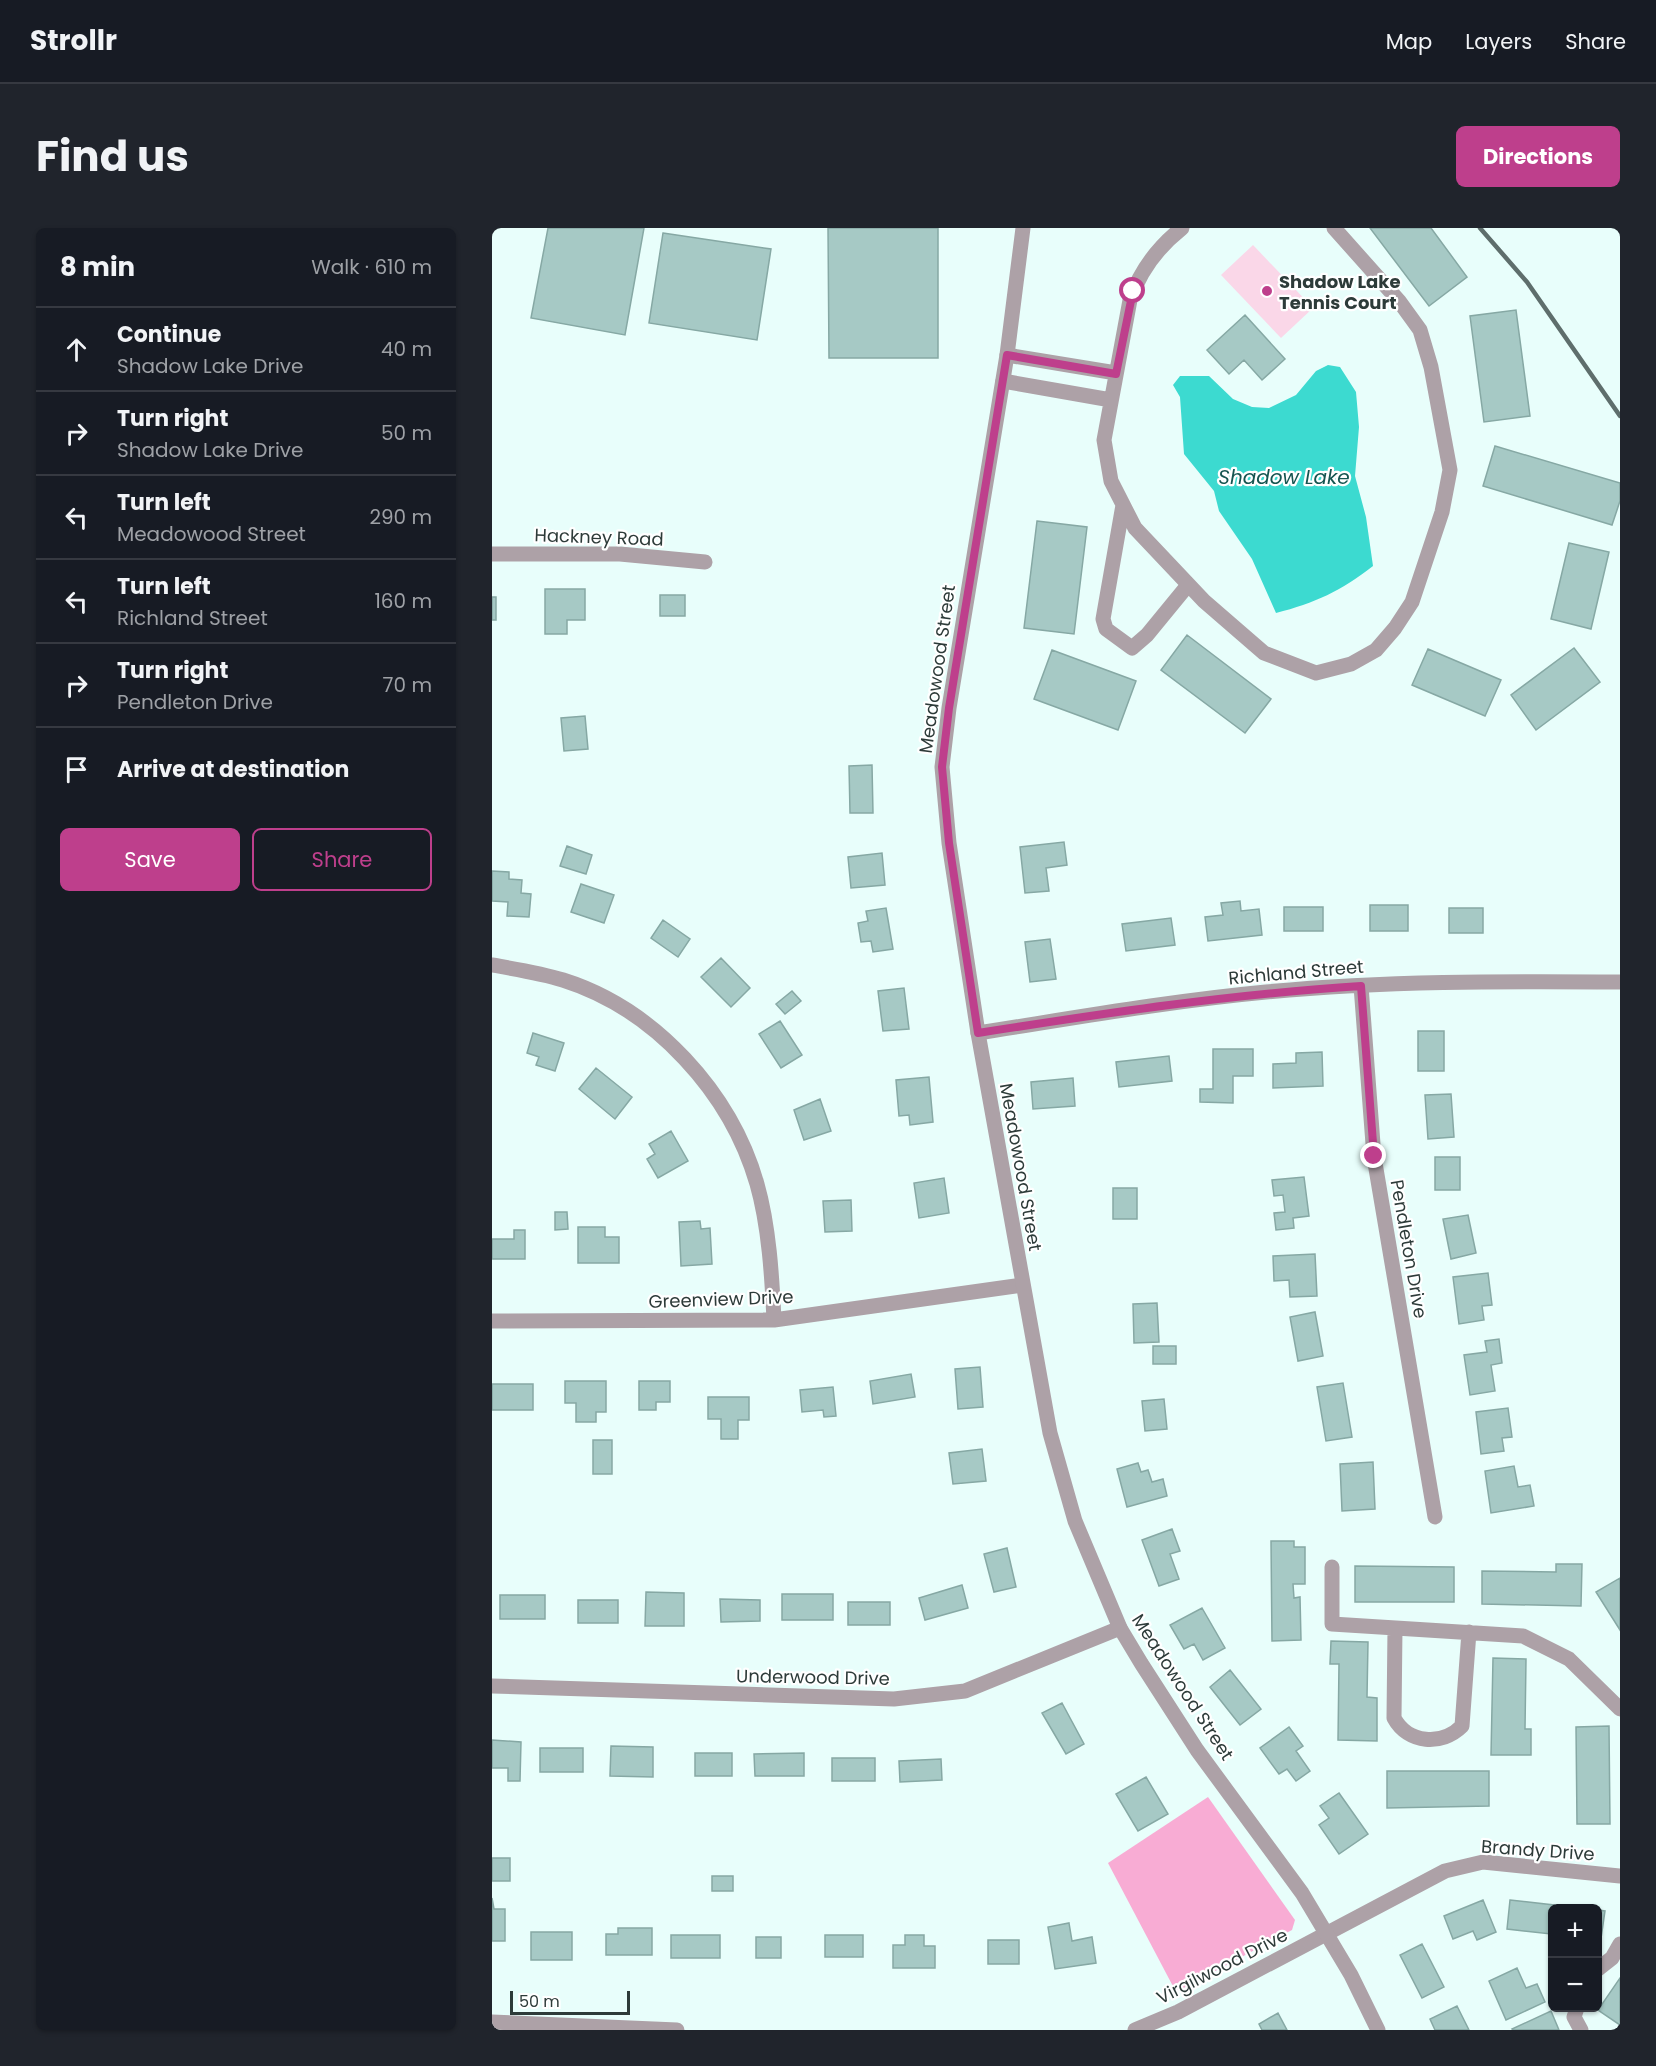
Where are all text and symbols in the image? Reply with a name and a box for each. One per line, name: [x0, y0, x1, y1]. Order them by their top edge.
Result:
text: Strollr: [30, 21, 117, 60]
text: Map: [1386, 27, 1432, 56]
text: Layers: [1465, 27, 1532, 56]
text: Share: [1565, 27, 1626, 56]
button: Directions: [1456, 126, 1620, 187]
text: Find us: [36, 127, 189, 186]
text: 8 min: [60, 249, 135, 285]
text: Walk · 610 m: [311, 253, 432, 281]
place label: Shadow Lake Tennis Court: [1279, 269, 1401, 315]
route start: [1119, 277, 1145, 303]
marker: Shadow Lake Tennis Court: [1260, 284, 1274, 298]
text: Continue: [117, 319, 221, 350]
icon: ahead: [60, 333, 93, 366]
text: 40 m: [381, 335, 432, 363]
text: Shadow Lake Drive: [117, 352, 303, 380]
text: Turn right: [117, 403, 228, 434]
icon: right: [60, 417, 93, 450]
text: 50 m: [381, 419, 432, 447]
text: Shadow Lake Drive: [117, 436, 303, 464]
water label: Shadow Lake: [1218, 463, 1350, 491]
text: Turn left: [117, 487, 211, 518]
icon: left: [60, 501, 93, 534]
text: 290 m: [369, 503, 432, 531]
text: Meadowood Street: [117, 520, 306, 548]
street label: Hackney Road: [534, 522, 664, 552]
text: Turn left: [117, 571, 211, 602]
street label: Meadowood Street: [913, 583, 961, 755]
icon: left: [60, 585, 93, 618]
text: 160 m: [374, 587, 432, 615]
text: Richland Street: [117, 604, 268, 632]
text: Turn right: [117, 655, 228, 686]
icon: right: [60, 669, 93, 702]
text: 70 m: [383, 671, 432, 699]
text: Pendleton Drive: [117, 688, 273, 716]
icon: arrive: [60, 753, 93, 786]
text: Arrive at destination: [117, 754, 349, 785]
button: Save: [60, 828, 240, 891]
button: Share: [252, 828, 432, 891]
street label: Richland Street: [1227, 954, 1365, 990]
street label: Meadowood Street: [994, 1081, 1048, 1253]
route end: [1360, 1142, 1386, 1168]
street label: Pendleton Drive: [1385, 1178, 1433, 1320]
street label: Greenview Drive: [648, 1284, 794, 1314]
street label: Meadowood Street: [1126, 1609, 1240, 1765]
street label: Underwood Drive: [736, 1663, 890, 1691]
street label: Brandy Drive: [1480, 1834, 1596, 1866]
map controls: [1548, 1904, 1602, 2012]
button: +: [1548, 1904, 1602, 1958]
street label: Virgilwood Drive: [1152, 1922, 1292, 2010]
button: −: [1548, 1958, 1602, 2012]
scale bar: [510, 1988, 630, 2016]
text: 50 m: [519, 1990, 560, 2013]

